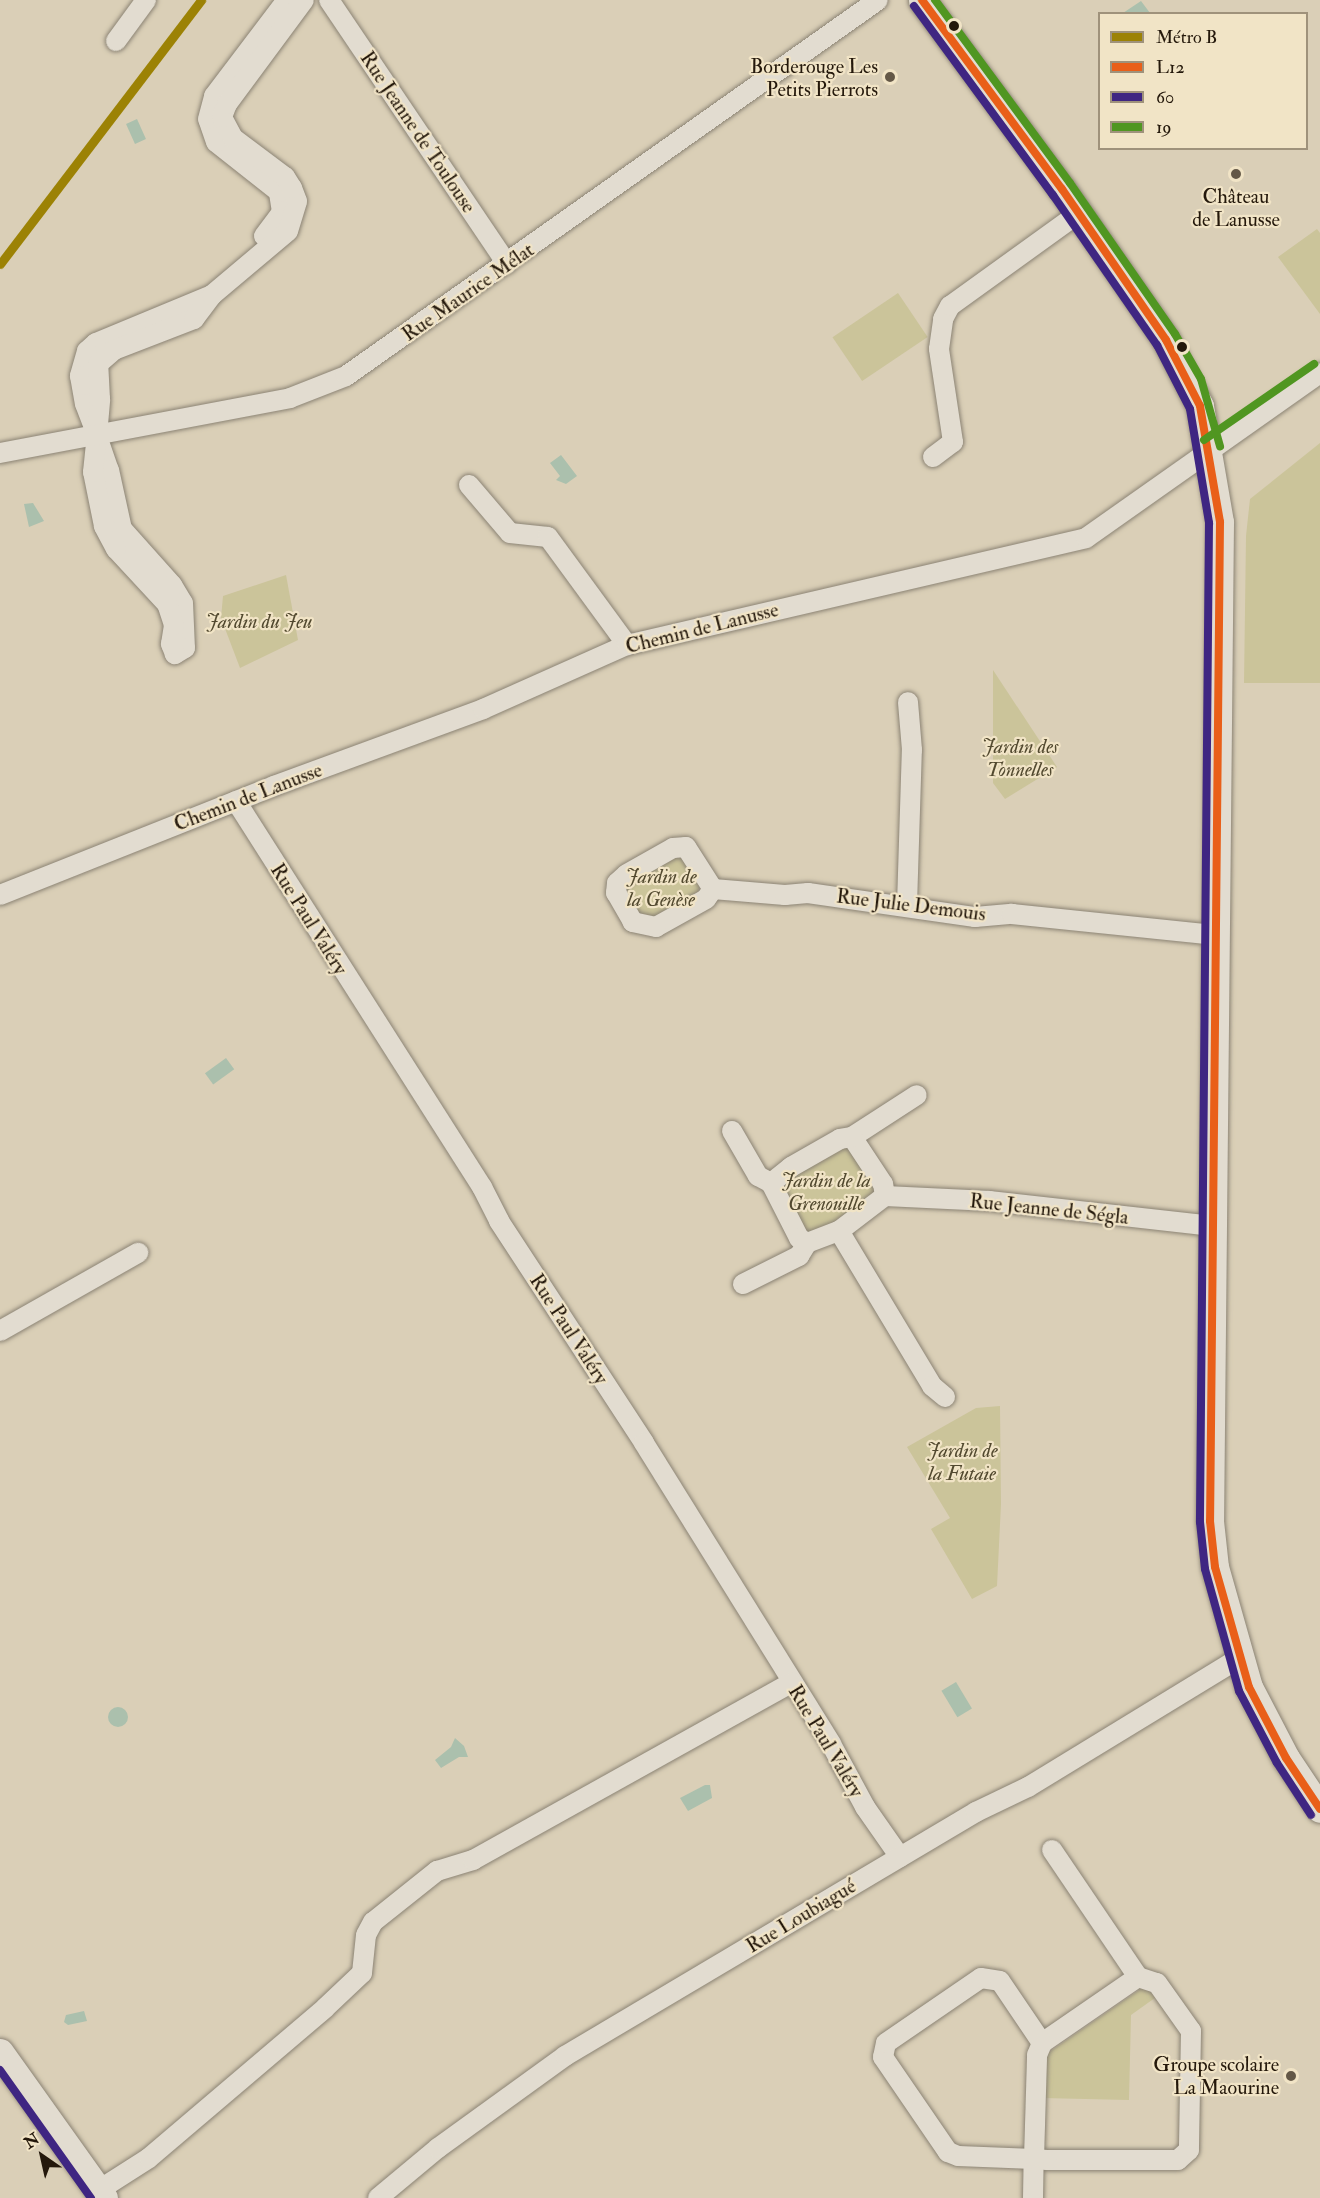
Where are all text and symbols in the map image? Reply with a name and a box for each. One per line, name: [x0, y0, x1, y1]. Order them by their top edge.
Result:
legend: [1098, 12, 1308, 150]
unlabelled marker: [948, 20, 960, 32]
text: Métro B: [1156, 26, 1217, 49]
street label: Rue Jeanne de Toulouse: [355, 47, 481, 217]
place label: Borderouge Les Petits Pierrots: [750, 54, 878, 101]
text: L12: [1156, 56, 1185, 79]
marker: Borderouge Les Petits Pierrots: [883, 70, 897, 84]
text: 60: [1156, 86, 1174, 109]
text: 19: [1156, 116, 1172, 139]
marker: Château de Lanusse: [1229, 167, 1243, 181]
place label: Château de Lanusse: [1192, 184, 1280, 231]
street label: Rue Maurice Mélat: [397, 238, 539, 346]
unlabelled marker: [1176, 341, 1188, 353]
street label: Chemin de Lanusse: [623, 597, 781, 659]
park label: Jardin du Jeu: [206, 609, 312, 633]
park label: Jardin des Tonnelles: [982, 734, 1058, 781]
street label: Chemin de Lanusse: [171, 758, 325, 836]
street label: Rue Paul Valéry: [265, 859, 353, 979]
park label: Jardin de la Genèse: [625, 864, 697, 911]
street label: Rue Julie Demouis: [835, 884, 987, 926]
park label: Jardin de la Grenouille: [781, 1168, 871, 1215]
street label: Rue Jeanne de Ségla: [968, 1189, 1130, 1229]
street label: Rue Paul Valéry: [524, 1269, 614, 1389]
park label: Jardin de la Futaie: [926, 1438, 998, 1485]
street label: Rue Paul Valéry: [783, 1681, 869, 1801]
street label: Rue Loubiagué: [742, 1874, 860, 1958]
place label: Groupe scolaire La Maourine: [1153, 2052, 1279, 2099]
marker: Groupe scolaire La Maourine: [1284, 2069, 1298, 2083]
north arrow: [12, 2126, 72, 2186]
text: N: [20, 2129, 43, 2153]

